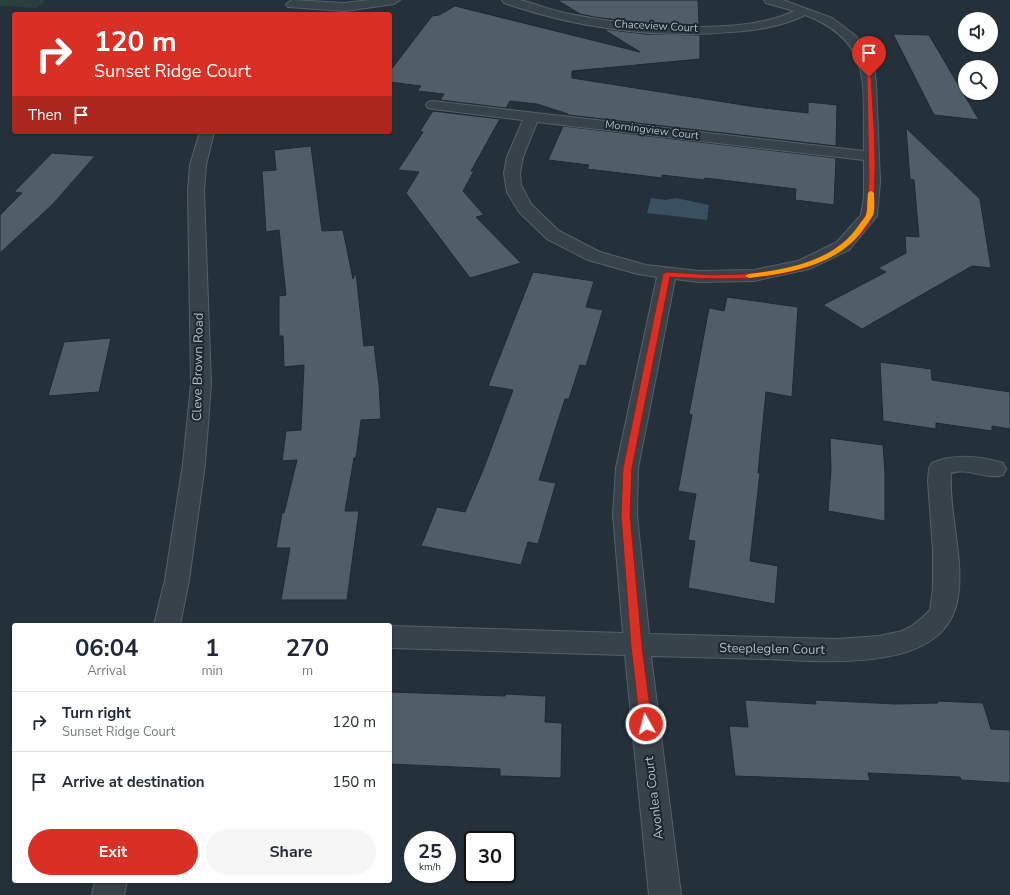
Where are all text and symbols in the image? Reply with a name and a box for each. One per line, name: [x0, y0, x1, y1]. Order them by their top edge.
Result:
map controls: [958, 12, 998, 100]
button: sound: [958, 12, 998, 52]
street label: Chaceview Court: [614, 16, 698, 36]
text: 120 m: [94, 23, 177, 61]
icon: right: [28, 28, 80, 80]
pin: [852, 36, 886, 77]
icon: arrive: [858, 42, 880, 64]
text: Sunset Ridge Court: [94, 59, 251, 83]
button: search: [958, 60, 998, 100]
icon: arrive: [70, 104, 92, 126]
text: Then: [28, 105, 62, 125]
street label: Morningview Court: [604, 117, 700, 143]
street label: Cleve Brown Road: [188, 313, 208, 421]
text: 06:04: [75, 632, 138, 664]
text: 1: [205, 632, 219, 664]
text: 270: [286, 632, 329, 664]
street label: Steepleglen Court: [719, 639, 826, 659]
text: Arrival: [87, 662, 126, 680]
text: min: [201, 662, 223, 680]
text: m: [302, 662, 313, 680]
text: Turn right: [62, 703, 131, 723]
position arrow: [625, 703, 667, 745]
icon: right: [28, 711, 50, 733]
text: 120 m: [332, 712, 376, 732]
text: Sunset Ridge Court: [62, 723, 175, 741]
street label: Avonlea Court: [640, 755, 668, 841]
icon: arrive: [28, 771, 50, 793]
text: Arrive at destination: [62, 772, 205, 792]
text: 150 m: [332, 772, 376, 792]
button: Exit: [28, 829, 198, 875]
button: Share: [206, 829, 376, 875]
speed limit sign: 30: [464, 831, 516, 883]
text: 25: [418, 838, 442, 865]
text: km/h: [419, 860, 441, 874]

